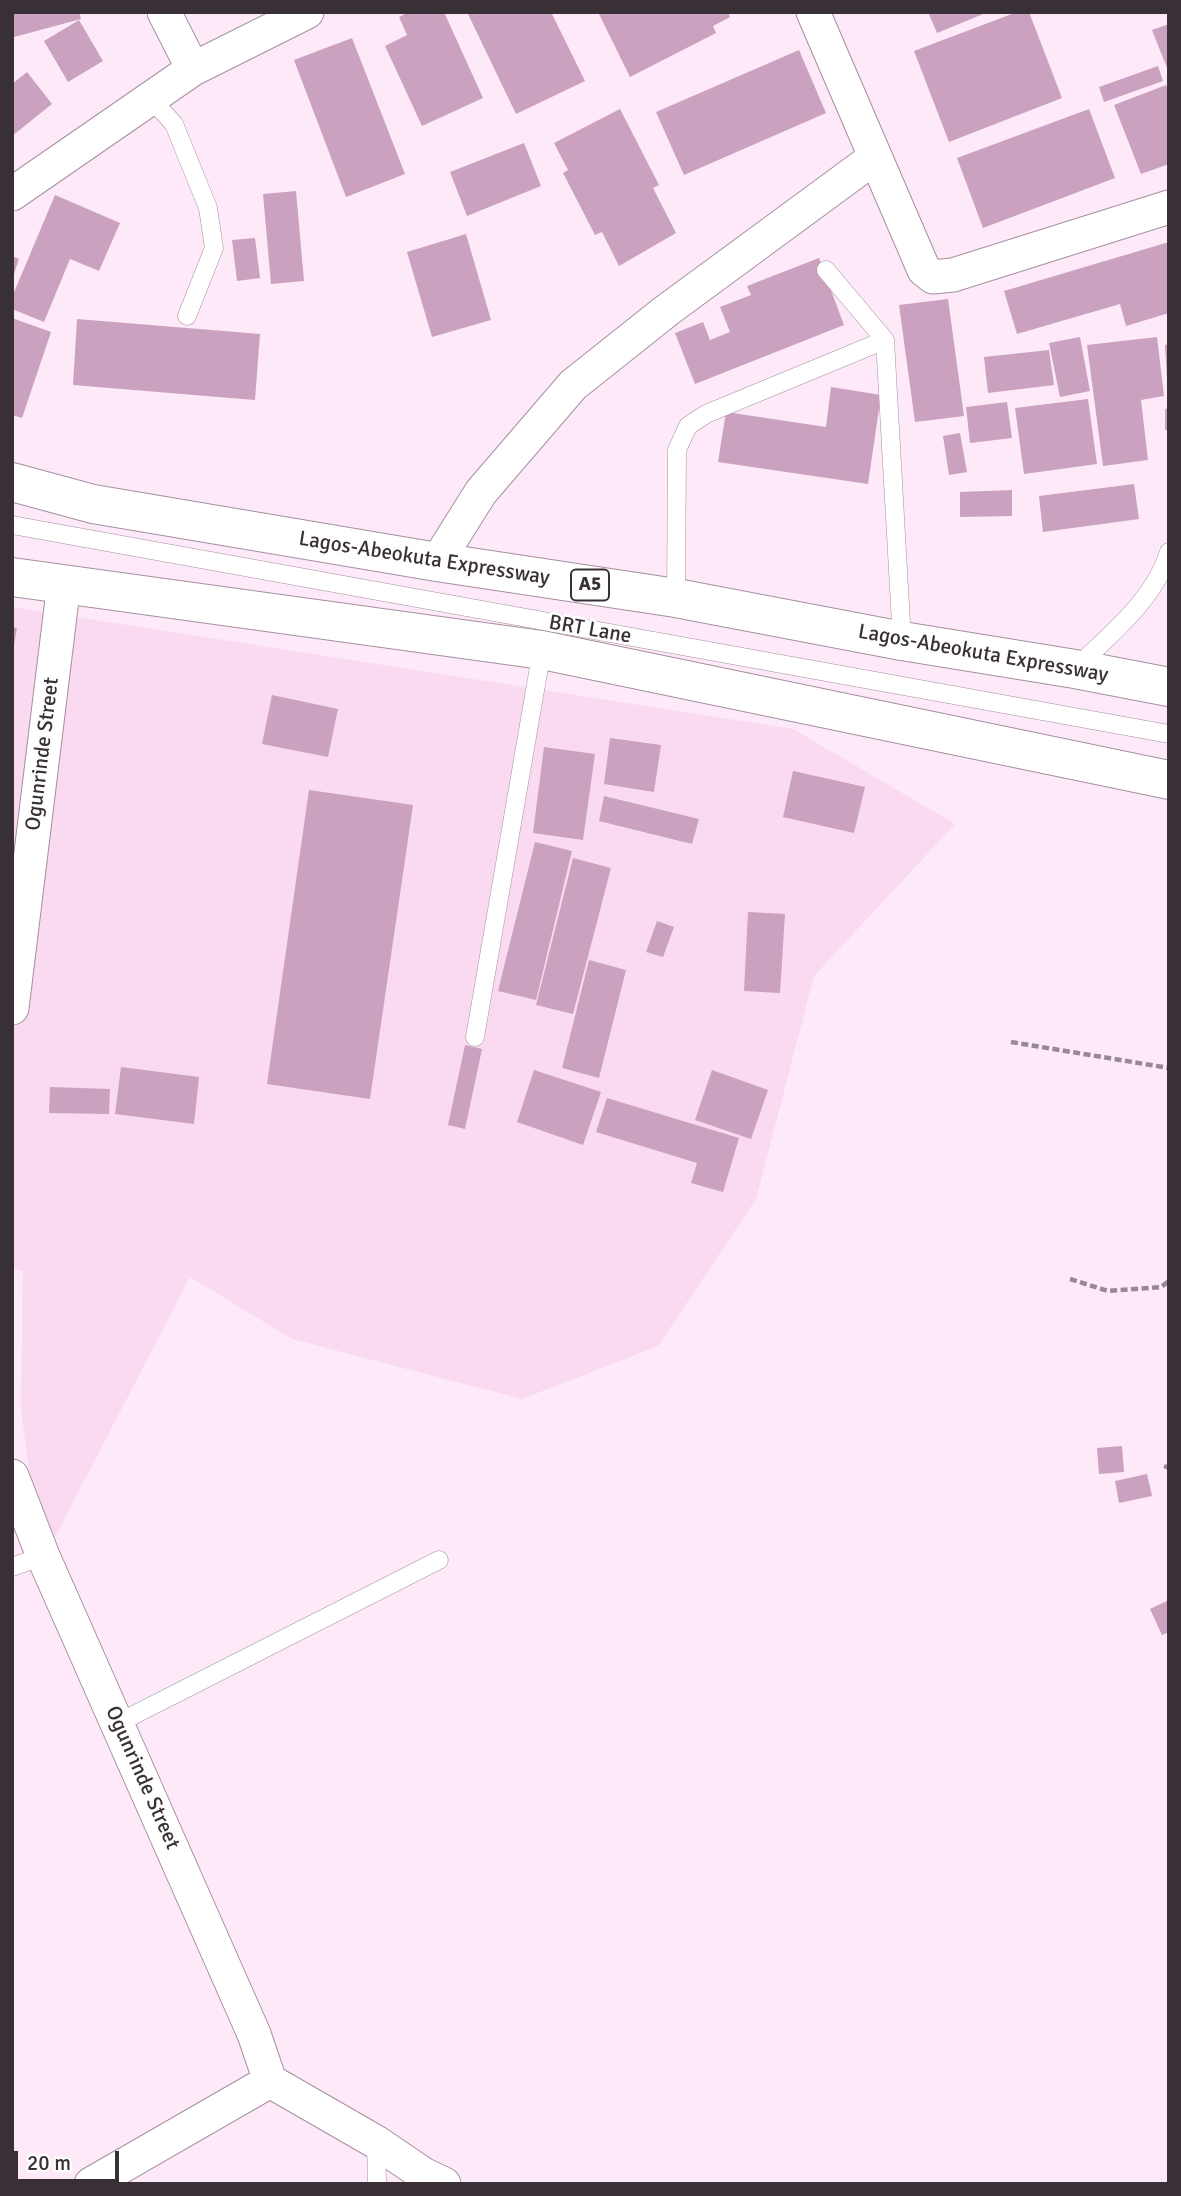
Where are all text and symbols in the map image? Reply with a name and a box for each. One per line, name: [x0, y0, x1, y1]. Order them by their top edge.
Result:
street label: Lagos-Abeokuta Expressway: [297, 527, 551, 591]
road number: A5: [571, 570, 609, 600]
street label: BRT Lane: [547, 610, 633, 650]
street label: Lagos-Abeokuta Expressway: [856, 620, 1110, 688]
street label: Ogunrinde Street: [21, 676, 65, 832]
street label: Ogunrinde Street: [99, 1703, 185, 1853]
scale bar: [18, 2136, 122, 2180]
text: 20 m: [27, 2150, 71, 2176]

